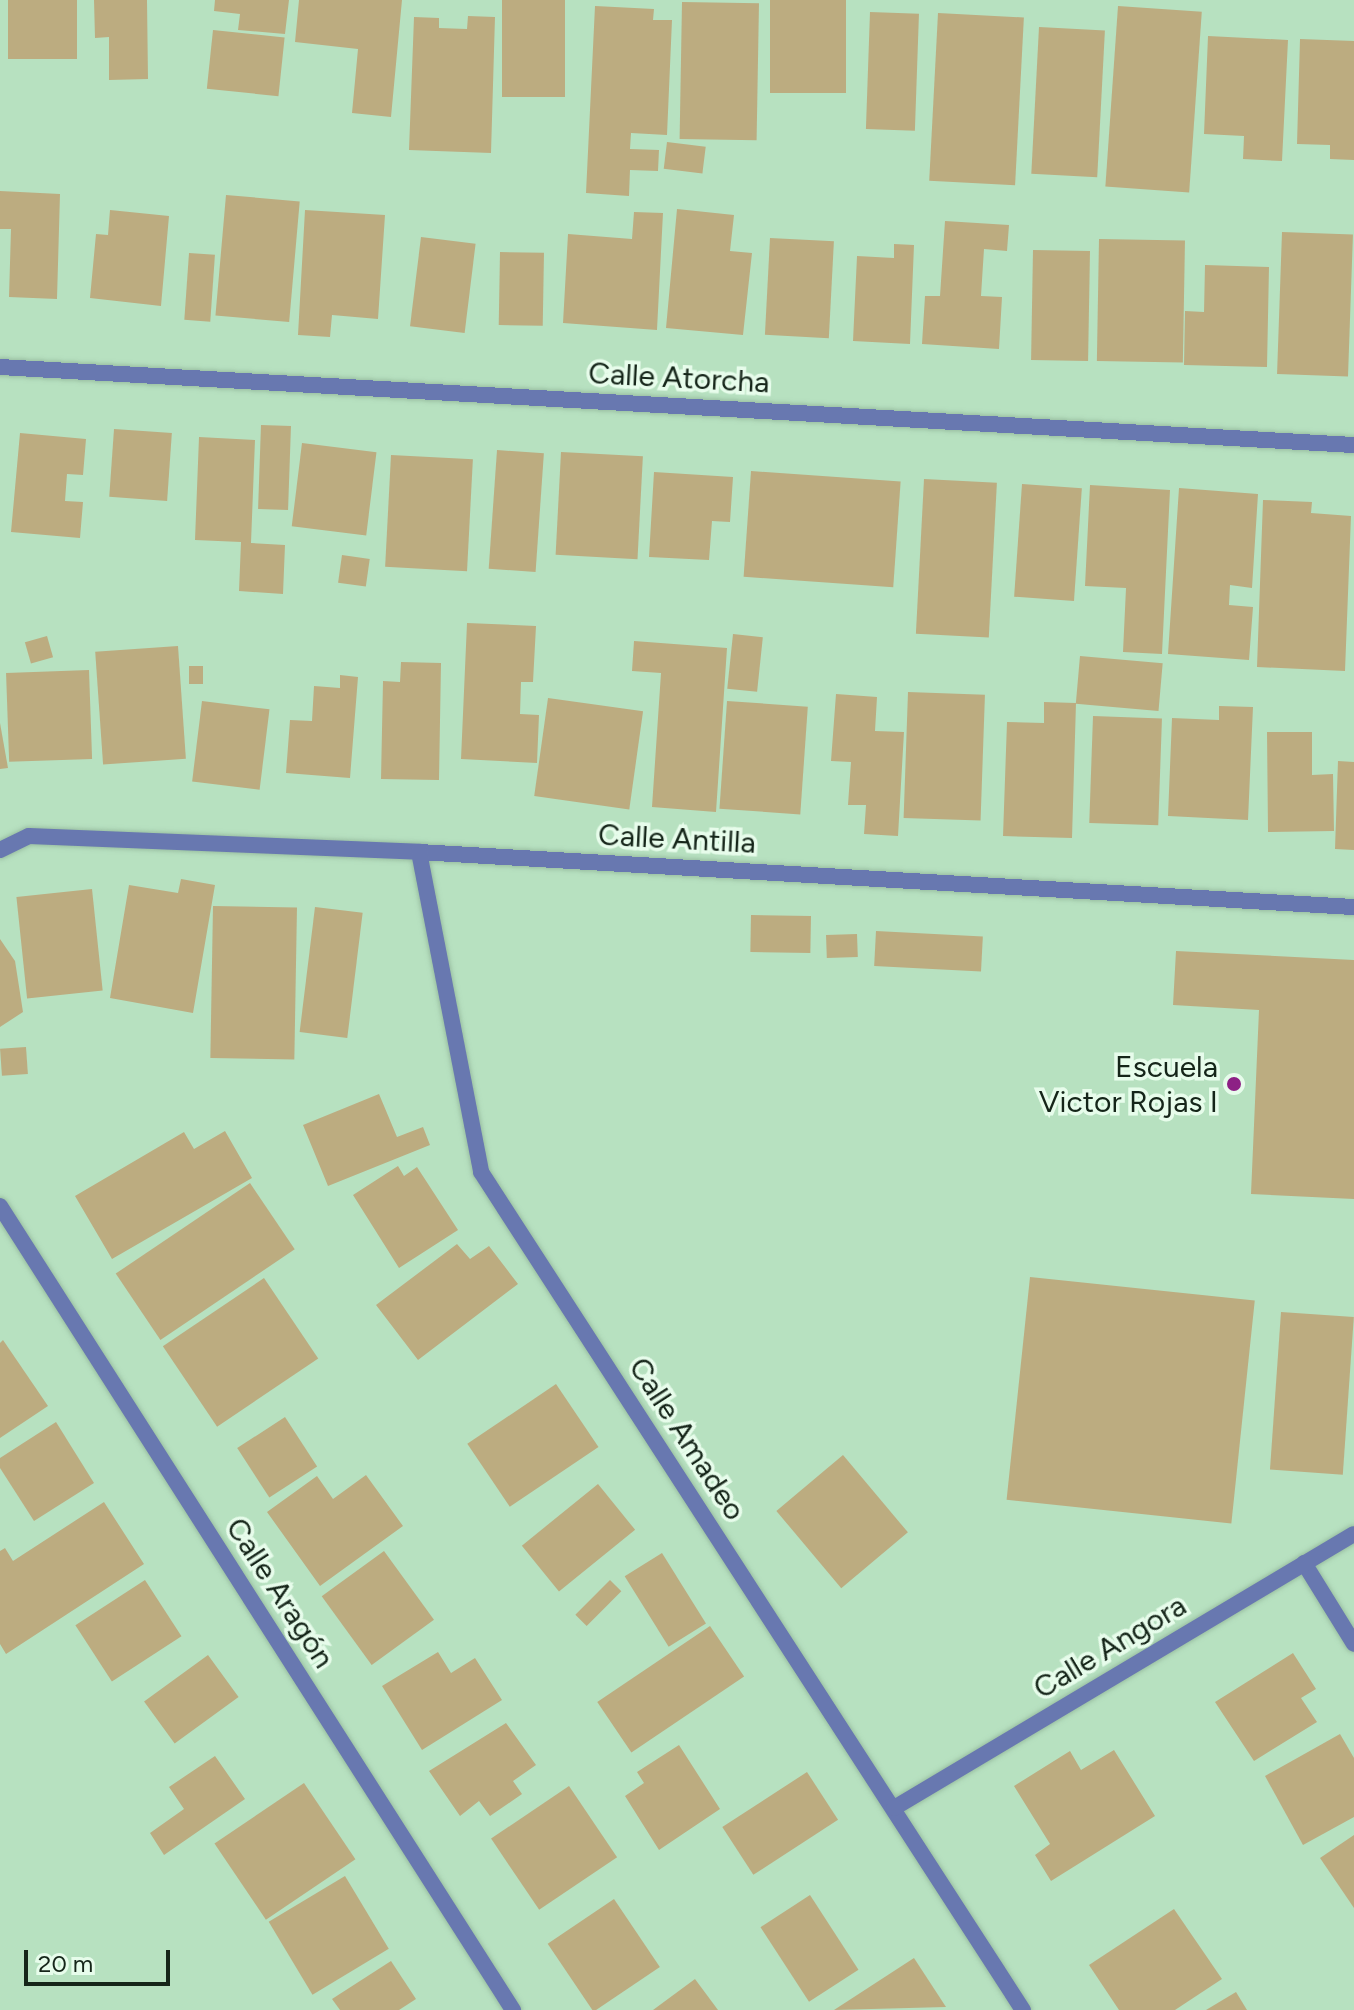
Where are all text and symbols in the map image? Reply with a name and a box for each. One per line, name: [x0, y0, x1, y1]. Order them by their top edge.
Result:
street label: Calle Atorcha: [588, 355, 770, 401]
street label: Calle Antilla: [597, 817, 757, 861]
place label: Escuela Victor Rojas I: [1039, 1049, 1218, 1120]
marker: Escuela Victor Rojas I: [1225, 1075, 1243, 1093]
street label: Calle Amadeo: [621, 1351, 753, 1527]
street label: Calle Aragón: [218, 1511, 342, 1675]
street label: Calle Angora: [1027, 1587, 1193, 1707]
scale bar: [28, 1934, 174, 1984]
text: 20 m: [38, 1949, 93, 1978]

